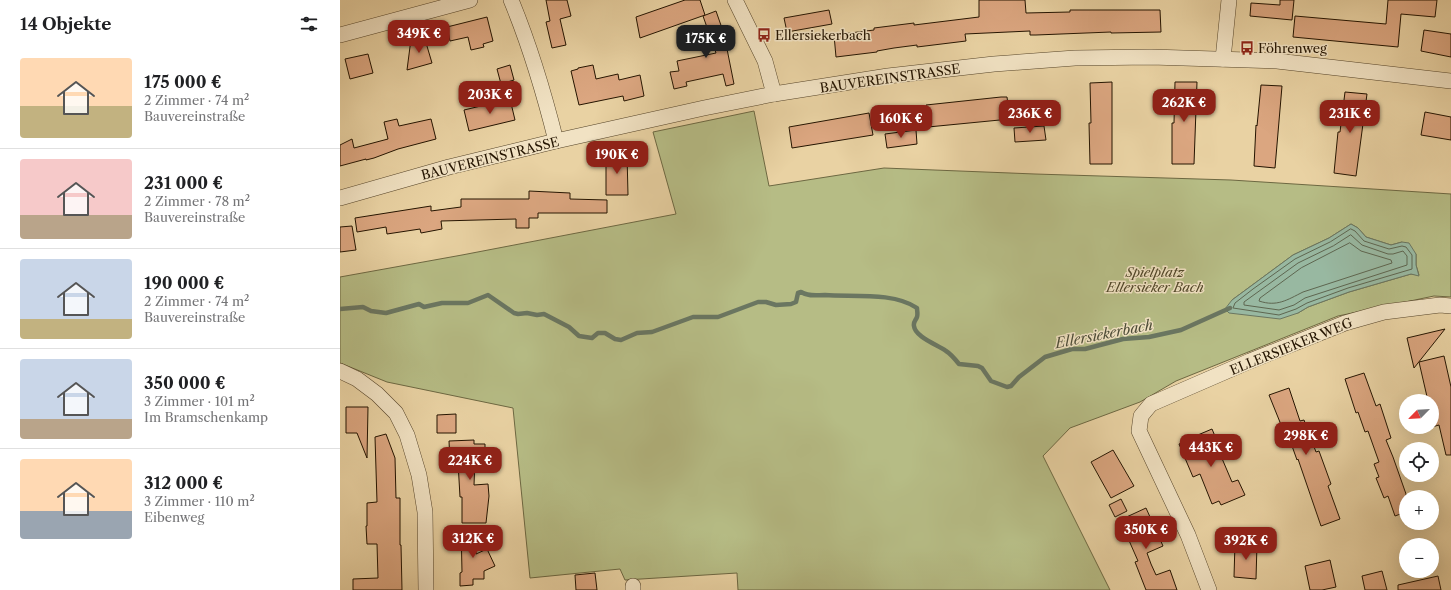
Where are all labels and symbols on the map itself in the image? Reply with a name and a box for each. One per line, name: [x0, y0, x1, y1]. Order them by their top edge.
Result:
pin: 349K €: [386, 20, 452, 54]
pin: 175K €: [673, 25, 739, 59]
bus stop icon: Ellersiekerbach: [756, 27, 772, 43]
place label: Ellersiekerbach: [775, 27, 871, 43]
bus stop icon: Föhrenweg: [1239, 40, 1255, 56]
place label: Föhrenweg: [1258, 40, 1327, 56]
street label: BAUVEREINSTRASSE: [819, 60, 961, 96]
pin: 203K €: [457, 81, 523, 115]
pin: 262K €: [1151, 89, 1217, 123]
pin: 236K €: [997, 100, 1063, 134]
pin: 231K €: [1317, 100, 1383, 134]
pin: 160K €: [868, 105, 934, 139]
street label: BAUVEREINSTRASSE: [419, 133, 561, 183]
pin: 190K €: [584, 141, 650, 175]
park label: Spielplatz Ellersieker Bach: [1105, 264, 1204, 295]
street label: ELLERSIEKER WEG: [1227, 314, 1355, 378]
water label: Ellersiekerbach: [1053, 316, 1154, 352]
north arrow: [1399, 394, 1439, 434]
pin: 298K €: [1273, 422, 1339, 456]
pin: 443K €: [1178, 434, 1244, 468]
pin: 224K €: [437, 447, 503, 481]
pin: 350K €: [1113, 516, 1179, 550]
pin: 312K €: [440, 525, 506, 559]
pin: 392K €: [1213, 527, 1279, 561]

